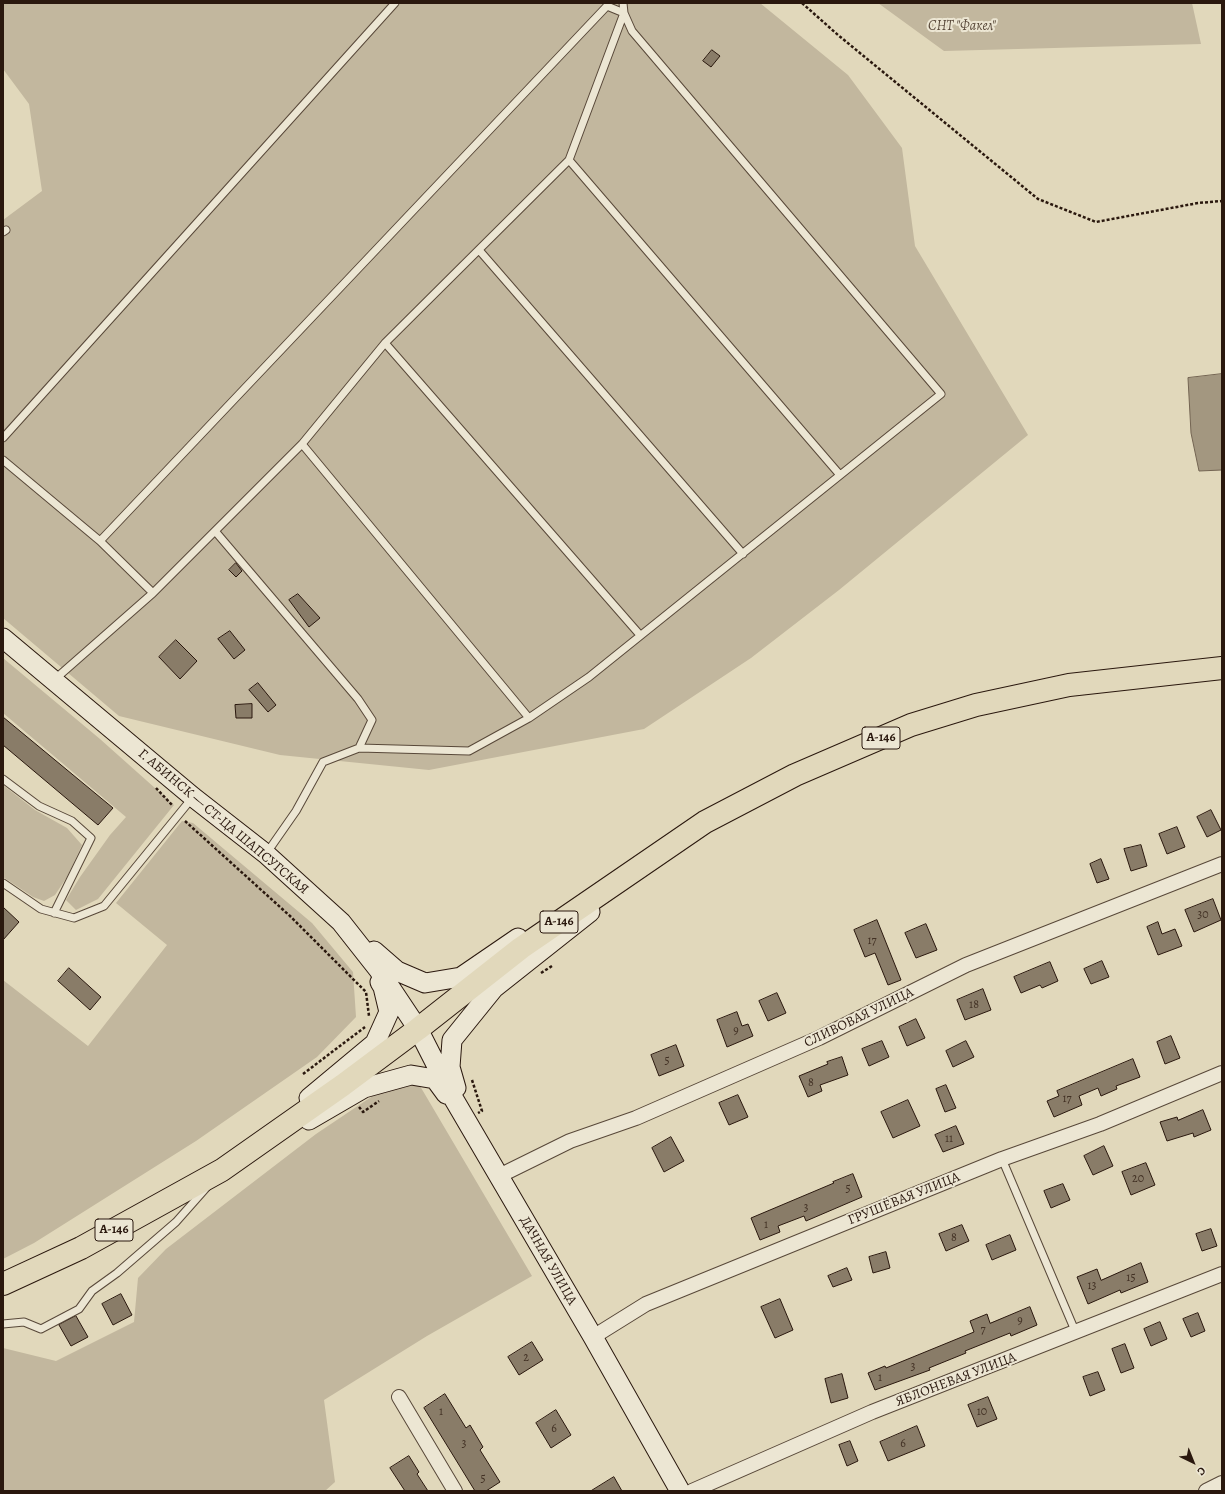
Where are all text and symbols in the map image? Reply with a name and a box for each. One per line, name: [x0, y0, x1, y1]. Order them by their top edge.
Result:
park label: СНТ "Факел": [928, 19, 996, 35]
road number: А-146: [862, 727, 900, 749]
street label: Г. АБИНСК — СТ-ЦА ШАПСУГСКАЯ: [134, 746, 312, 898]
house number: 30: [1197, 908, 1209, 922]
road number: А-146: [540, 911, 578, 933]
house number: 17: [867, 934, 877, 948]
street label: СЛИВОВАЯ УЛИЦА: [802, 984, 916, 1052]
house number: 18: [969, 998, 979, 1012]
house number: 9: [733, 1024, 739, 1038]
house number: 5: [664, 1054, 670, 1068]
house number: 8: [808, 1076, 814, 1090]
house number: 17: [1062, 1092, 1072, 1106]
house number: 11: [945, 1132, 953, 1146]
street label: ГРУШЁВАЯ УЛИЦА: [846, 1169, 962, 1229]
house number: 20: [1132, 1172, 1144, 1186]
house number: 5: [845, 1182, 851, 1196]
house number: 3: [804, 1201, 808, 1215]
street label: ДАЧНАЯ УЛИЦА: [516, 1214, 580, 1308]
house number: 1: [764, 1218, 768, 1232]
road number: А-146: [95, 1219, 133, 1241]
house number: 8: [951, 1231, 957, 1245]
house number: 15: [1126, 1271, 1136, 1285]
house number: 13: [1087, 1279, 1097, 1293]
house number: 9: [1017, 1314, 1023, 1328]
house number: 7: [980, 1323, 986, 1337]
street label: ЯБЛОНЕВАЯ УЛИЦА: [893, 1349, 1019, 1411]
house number: 2: [523, 1351, 529, 1365]
house number: 3: [911, 1360, 915, 1374]
house number: 1: [878, 1371, 882, 1385]
house number: 1: [439, 1405, 443, 1419]
house number: 10: [977, 1405, 987, 1419]
house number: 6: [551, 1422, 557, 1436]
house number: 3: [462, 1437, 466, 1451]
house number: 6: [900, 1437, 906, 1451]
north arrow: [1173, 1442, 1213, 1482]
text: С: [1194, 1463, 1209, 1479]
house number: 5: [480, 1472, 486, 1486]

